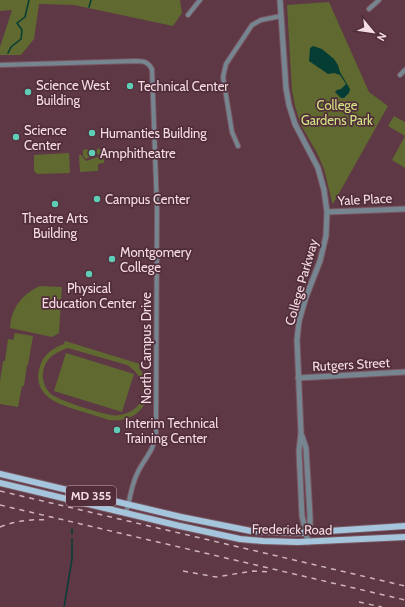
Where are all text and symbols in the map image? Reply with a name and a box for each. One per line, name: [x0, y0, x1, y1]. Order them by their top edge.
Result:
north arrow: [353, 12, 393, 52]
text: N: [374, 30, 390, 44]
place label: Science West Building: [36, 77, 110, 108]
place label: Technical Center: [138, 78, 229, 94]
marker: Technical Center: [125, 81, 135, 91]
marker: Science West Building: [23, 87, 33, 97]
park label: College Gardens Park: [301, 97, 373, 128]
place label: Science Center: [24, 122, 67, 153]
place label: Humanties Building: [100, 125, 207, 141]
marker: Humanties Building: [87, 128, 97, 138]
marker: Science Center: [11, 132, 21, 142]
place label: Amphitheatre: [100, 145, 176, 161]
marker: Amphitheatre: [87, 148, 97, 158]
street label: Yale Place: [336, 190, 393, 208]
place label: Campus Center: [105, 191, 191, 207]
marker: Campus Center: [92, 194, 102, 204]
marker: Theatre Arts Building: [50, 199, 60, 209]
place label: Theatre Arts Building: [22, 210, 89, 241]
street label: College Parkway: [281, 237, 321, 327]
place label: Montgomery College: [120, 244, 192, 275]
marker: Montgomery College: [107, 254, 117, 264]
marker: Physical Education Center: [84, 269, 94, 279]
place label: Physical Education Center: [42, 280, 137, 311]
street label: North Campus Drive: [138, 292, 154, 404]
street label: Rutgers Street: [312, 354, 391, 374]
place label: Interim Technical Training Center: [125, 415, 218, 446]
marker: Interim Technical Training Center: [112, 425, 122, 435]
road number: MD 355: [66, 486, 116, 506]
street label: Frederick Road: [252, 520, 332, 538]

